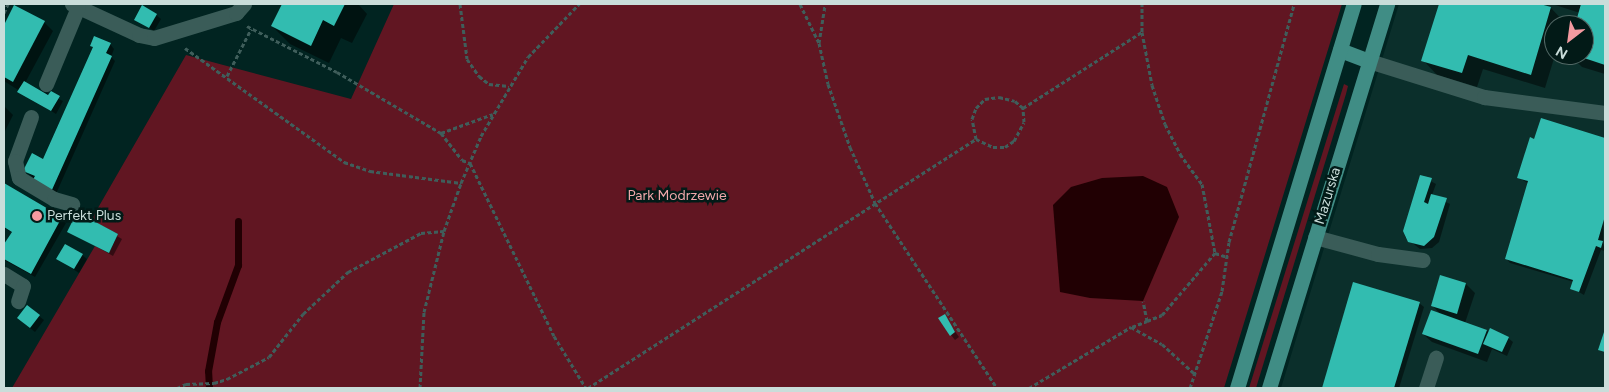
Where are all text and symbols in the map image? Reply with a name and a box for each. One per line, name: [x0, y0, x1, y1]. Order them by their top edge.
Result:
north arrow: [1544, 15, 1594, 65]
text: N: [1553, 42, 1571, 63]
street label: Mazurska: [1311, 165, 1345, 227]
park label: Park Modrzewie: [627, 188, 727, 204]
place label: Perfekt Plus: [47, 208, 121, 224]
marker: Perfekt Plus: [31, 210, 43, 222]

